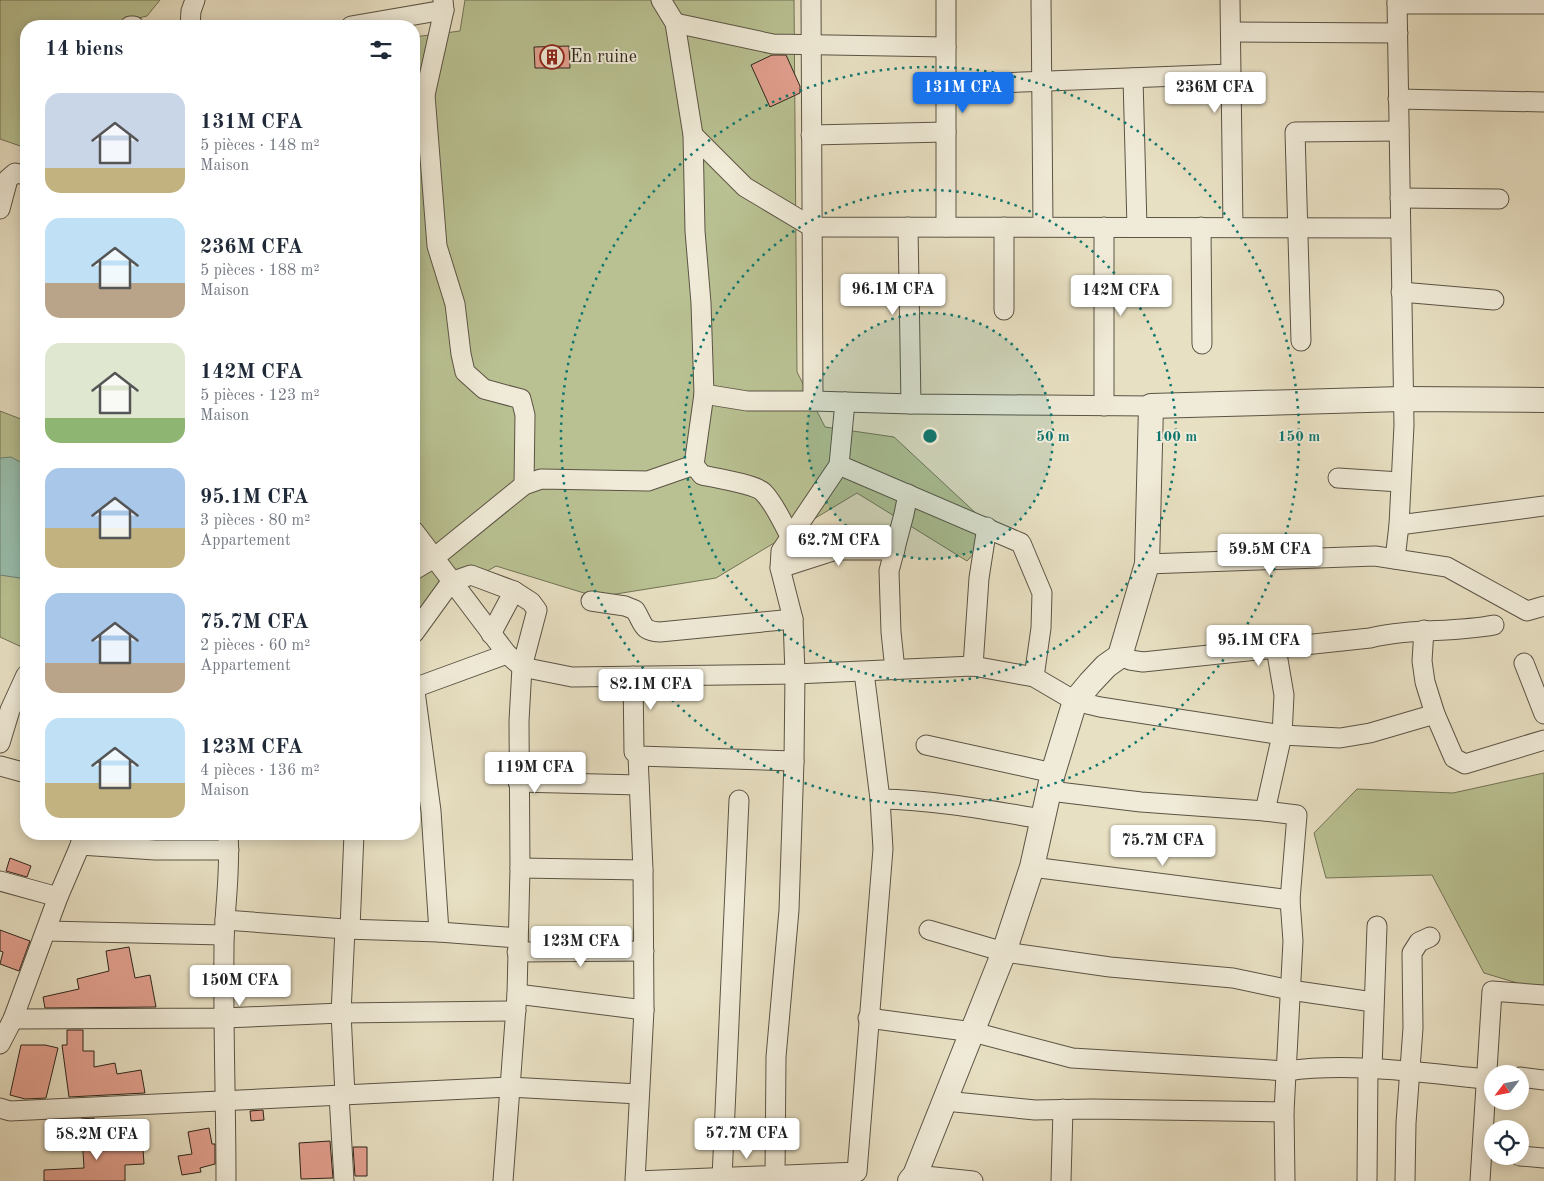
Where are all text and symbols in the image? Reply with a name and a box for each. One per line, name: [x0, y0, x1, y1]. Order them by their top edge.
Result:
icon: filters: [367, 36, 395, 64]
text: 14 biens: [45, 39, 123, 60]
building icon: En ruine: [539, 44, 565, 70]
place label: En ruine: [570, 48, 637, 66]
pin: 131M CFA: [911, 72, 1015, 114]
pin: 236M CFA: [1163, 72, 1267, 114]
text: 131M CFA: [924, 80, 1002, 96]
text: 236M CFA: [1176, 80, 1254, 96]
text: 131M CFA: [200, 112, 303, 133]
icon: home: [85, 113, 145, 173]
text: 5 pièces · 148 m²: [200, 138, 320, 154]
text: Maison: [200, 158, 249, 174]
text: 236M CFA: [200, 237, 303, 258]
icon: home: [85, 238, 145, 298]
text: 5 pièces · 188 m²: [200, 263, 320, 279]
pin: 96.1M CFA: [836, 274, 950, 316]
pin: 142M CFA: [1069, 274, 1173, 317]
text: 96.1M CFA: [852, 282, 934, 298]
text: Maison: [200, 283, 249, 299]
text: 142M CFA: [1082, 283, 1160, 299]
text: 142M CFA: [200, 362, 303, 383]
icon: home: [85, 363, 145, 423]
text: 5 pièces · 123 m²: [200, 388, 320, 404]
text: Maison: [200, 408, 249, 424]
centre of rings: [921, 427, 939, 445]
text: 50 m: [1036, 430, 1070, 445]
text: 100 m: [1155, 430, 1197, 445]
text: 150 m: [1278, 430, 1320, 445]
text: 95.1M CFA: [200, 487, 309, 508]
icon: home: [85, 488, 145, 548]
text: 3 pièces · 80 m²: [200, 513, 310, 529]
pin: 62.7M CFA: [782, 524, 896, 567]
text: Appartement: [200, 533, 291, 549]
text: 62.7M CFA: [798, 533, 880, 549]
pin: 59.5M CFA: [1213, 534, 1327, 576]
text: 59.5M CFA: [1229, 542, 1311, 558]
text: 75.7M CFA: [200, 612, 309, 633]
icon: home: [85, 613, 145, 673]
pin: 95.1M CFA: [1202, 624, 1316, 667]
text: 95.1M CFA: [1218, 633, 1300, 649]
text: 2 pièces · 60 m²: [200, 638, 310, 654]
text: Appartement: [200, 658, 291, 674]
pin: 82.1M CFA: [594, 668, 708, 711]
text: 82.1M CFA: [610, 677, 692, 693]
text: 123M CFA: [200, 737, 303, 758]
icon: home: [85, 738, 145, 798]
pin: 119M CFA: [483, 752, 587, 794]
text: 119M CFA: [496, 760, 574, 776]
text: 4 pièces · 136 m²: [200, 763, 320, 779]
text: Maison: [200, 783, 249, 799]
pin: 75.7M CFA: [1106, 824, 1220, 867]
text: 75.7M CFA: [1122, 833, 1204, 849]
pin: 123M CFA: [529, 926, 633, 968]
text: 123M CFA: [542, 934, 620, 950]
pin: 150M CFA: [188, 964, 292, 1007]
text: 150M CFA: [201, 973, 279, 989]
north arrow: [1484, 1065, 1529, 1110]
map controls: [1484, 1065, 1529, 1165]
pin: 58.2M CFA: [40, 1118, 154, 1161]
pin: 57.7M CFA: [690, 1118, 804, 1160]
button: locate: [1484, 1120, 1529, 1165]
text: 57.7M CFA: [706, 1126, 788, 1142]
text: 58.2M CFA: [56, 1127, 138, 1143]

